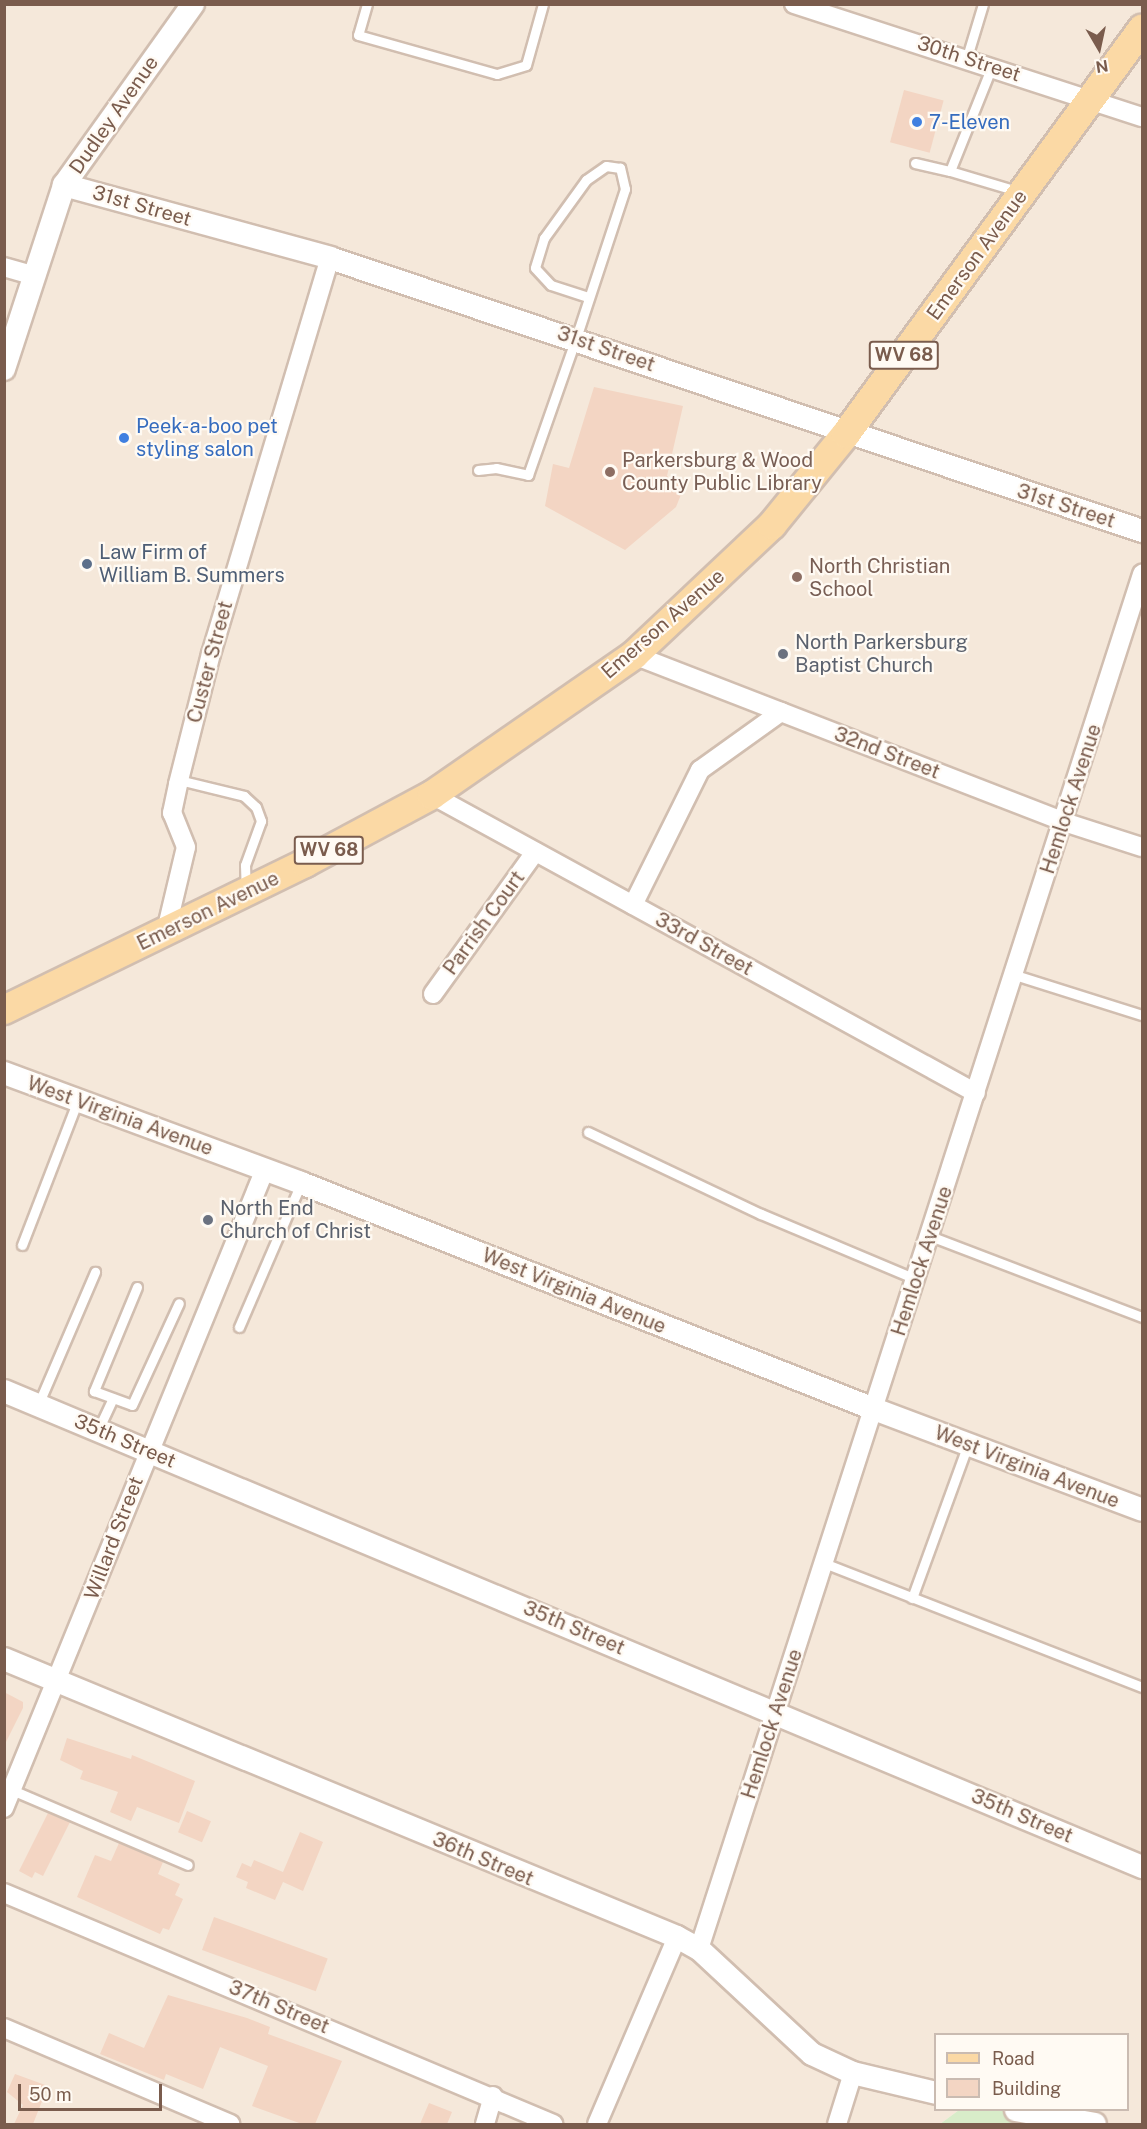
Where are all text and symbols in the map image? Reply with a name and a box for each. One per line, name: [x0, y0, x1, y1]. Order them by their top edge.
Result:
north arrow: [1069, 18, 1129, 78]
street label: 30th Street: [914, 31, 1024, 87]
street label: Dudley Avenue: [64, 51, 164, 179]
text: N: [1094, 56, 1110, 77]
place label: 7-Eleven: [929, 110, 1010, 134]
marker: 7-Eleven: [910, 115, 924, 129]
street label: 31st Street: [90, 180, 194, 232]
street label: Emerson Avenue: [922, 185, 1032, 325]
street label: 31st Street: [554, 321, 658, 377]
road number: WV 68: [868, 340, 940, 370]
place label: Peek-a-boo pet styling salon: [136, 414, 278, 461]
marker: Peek-a-boo pet styling salon: [117, 431, 131, 445]
place label: Parkersburg & Wood County Public Library: [622, 448, 822, 495]
marker: Parkersburg & Wood County Public Library: [603, 465, 617, 479]
street label: 31st Street: [1014, 479, 1118, 533]
place label: Law Firm of William B. Summers: [99, 540, 285, 587]
place label: North Christian School: [809, 554, 950, 601]
marker: Law Firm of William B. Summers: [80, 557, 94, 571]
street label: Emerson Avenue: [597, 564, 729, 684]
marker: North Christian School: [790, 570, 804, 584]
street label: Custer Street: [182, 598, 238, 726]
place label: North Parkersburg Baptist Church: [795, 630, 968, 677]
marker: North Parkersburg Baptist Church: [776, 647, 790, 661]
street label: Hemlock Avenue: [1035, 721, 1107, 877]
street label: 32nd Street: [831, 722, 943, 784]
road number: WV 68: [293, 835, 365, 865]
street label: Emerson Avenue: [133, 866, 283, 956]
street label: Parrish Court: [438, 866, 530, 980]
street label: 33rd Street: [651, 907, 757, 981]
street label: West Virginia Avenue: [24, 1071, 216, 1161]
street label: Hemlock Avenue: [886, 1183, 958, 1339]
place label: North End Church of Christ: [220, 1196, 371, 1243]
marker: North End Church of Christ: [201, 1213, 215, 1227]
street label: West Virginia Avenue: [478, 1243, 670, 1339]
street label: 35th Street: [71, 1409, 179, 1473]
street label: West Virginia Avenue: [931, 1421, 1123, 1513]
street label: Willard Street: [80, 1473, 148, 1603]
street label: 35th Street: [520, 1596, 628, 1660]
street label: Hemlock Avenue: [736, 1646, 808, 1802]
street label: 35th Street: [968, 1784, 1076, 1848]
street label: 36th Street: [429, 1827, 537, 1891]
street label: 37th Street: [225, 1975, 333, 2039]
legend: [934, 2033, 1129, 2111]
text: Road: [992, 2048, 1035, 2069]
scale bar: [21, 2072, 165, 2110]
text: Building: [992, 2078, 1061, 2099]
text: 50 m: [29, 2084, 72, 2105]

